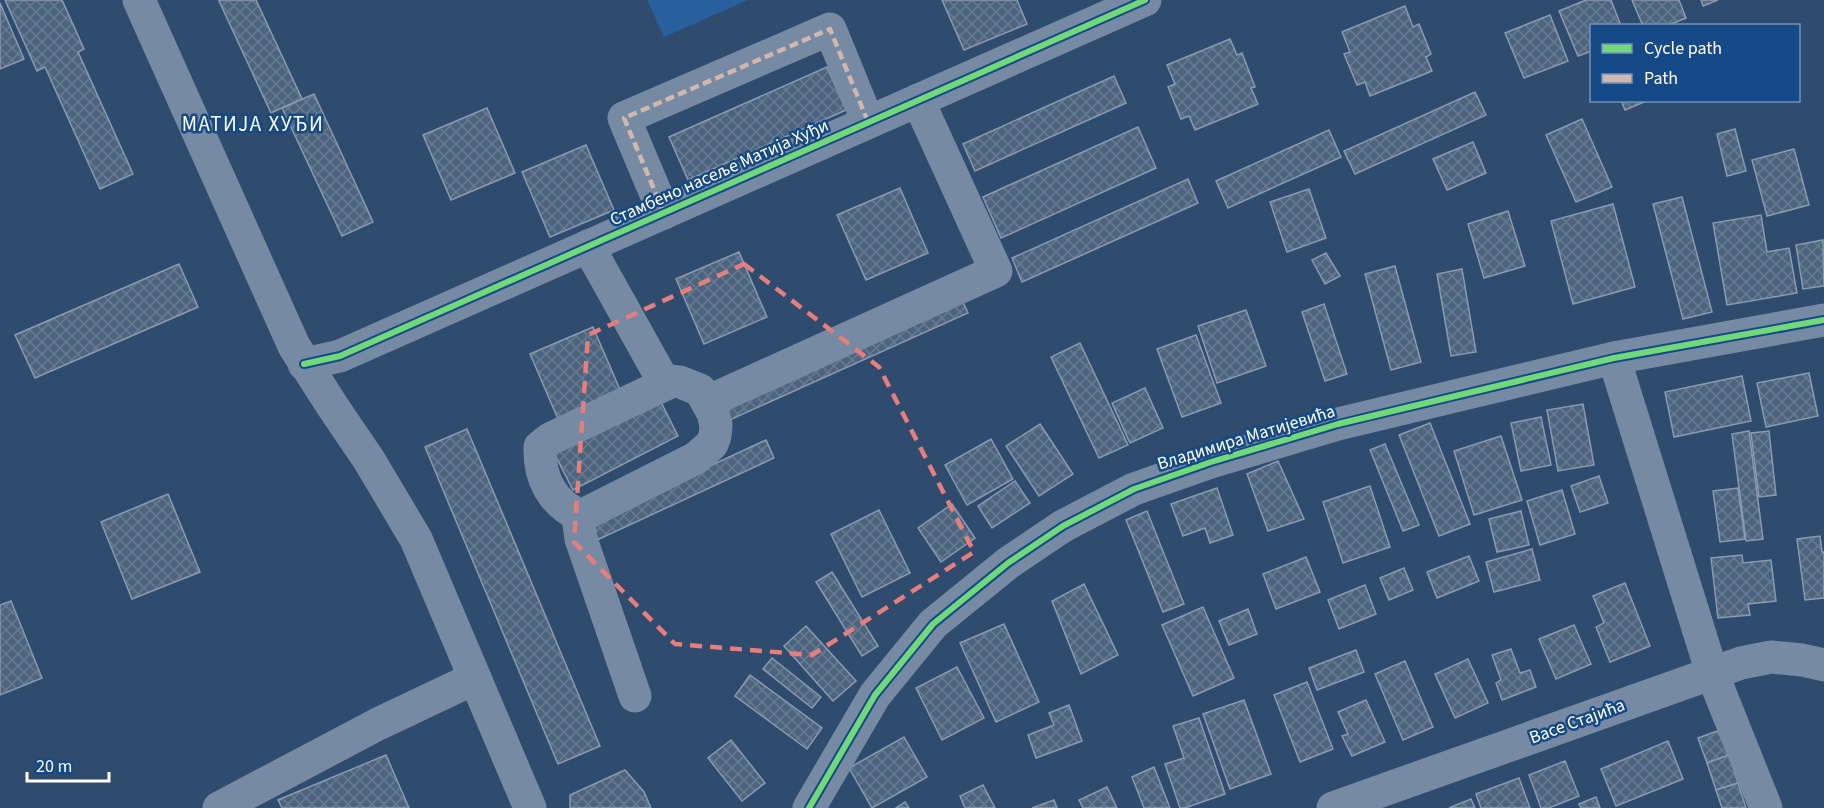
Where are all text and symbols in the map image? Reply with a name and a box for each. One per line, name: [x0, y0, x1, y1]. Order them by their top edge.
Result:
legend: [1590, 24, 1800, 102]
text: Cycle path: [1644, 36, 1722, 61]
text: Path: [1644, 66, 1678, 91]
district label: МАТИЈА ХУЂИ: [182, 109, 324, 139]
street label: Стамбено насеље Матија Хуђи: [606, 113, 833, 232]
street label: Владимира Матијевића: [1154, 399, 1338, 476]
street label: Васе Стајића: [1526, 693, 1628, 750]
scale bar: [27, 745, 110, 783]
text: 20 m: [36, 754, 72, 779]

